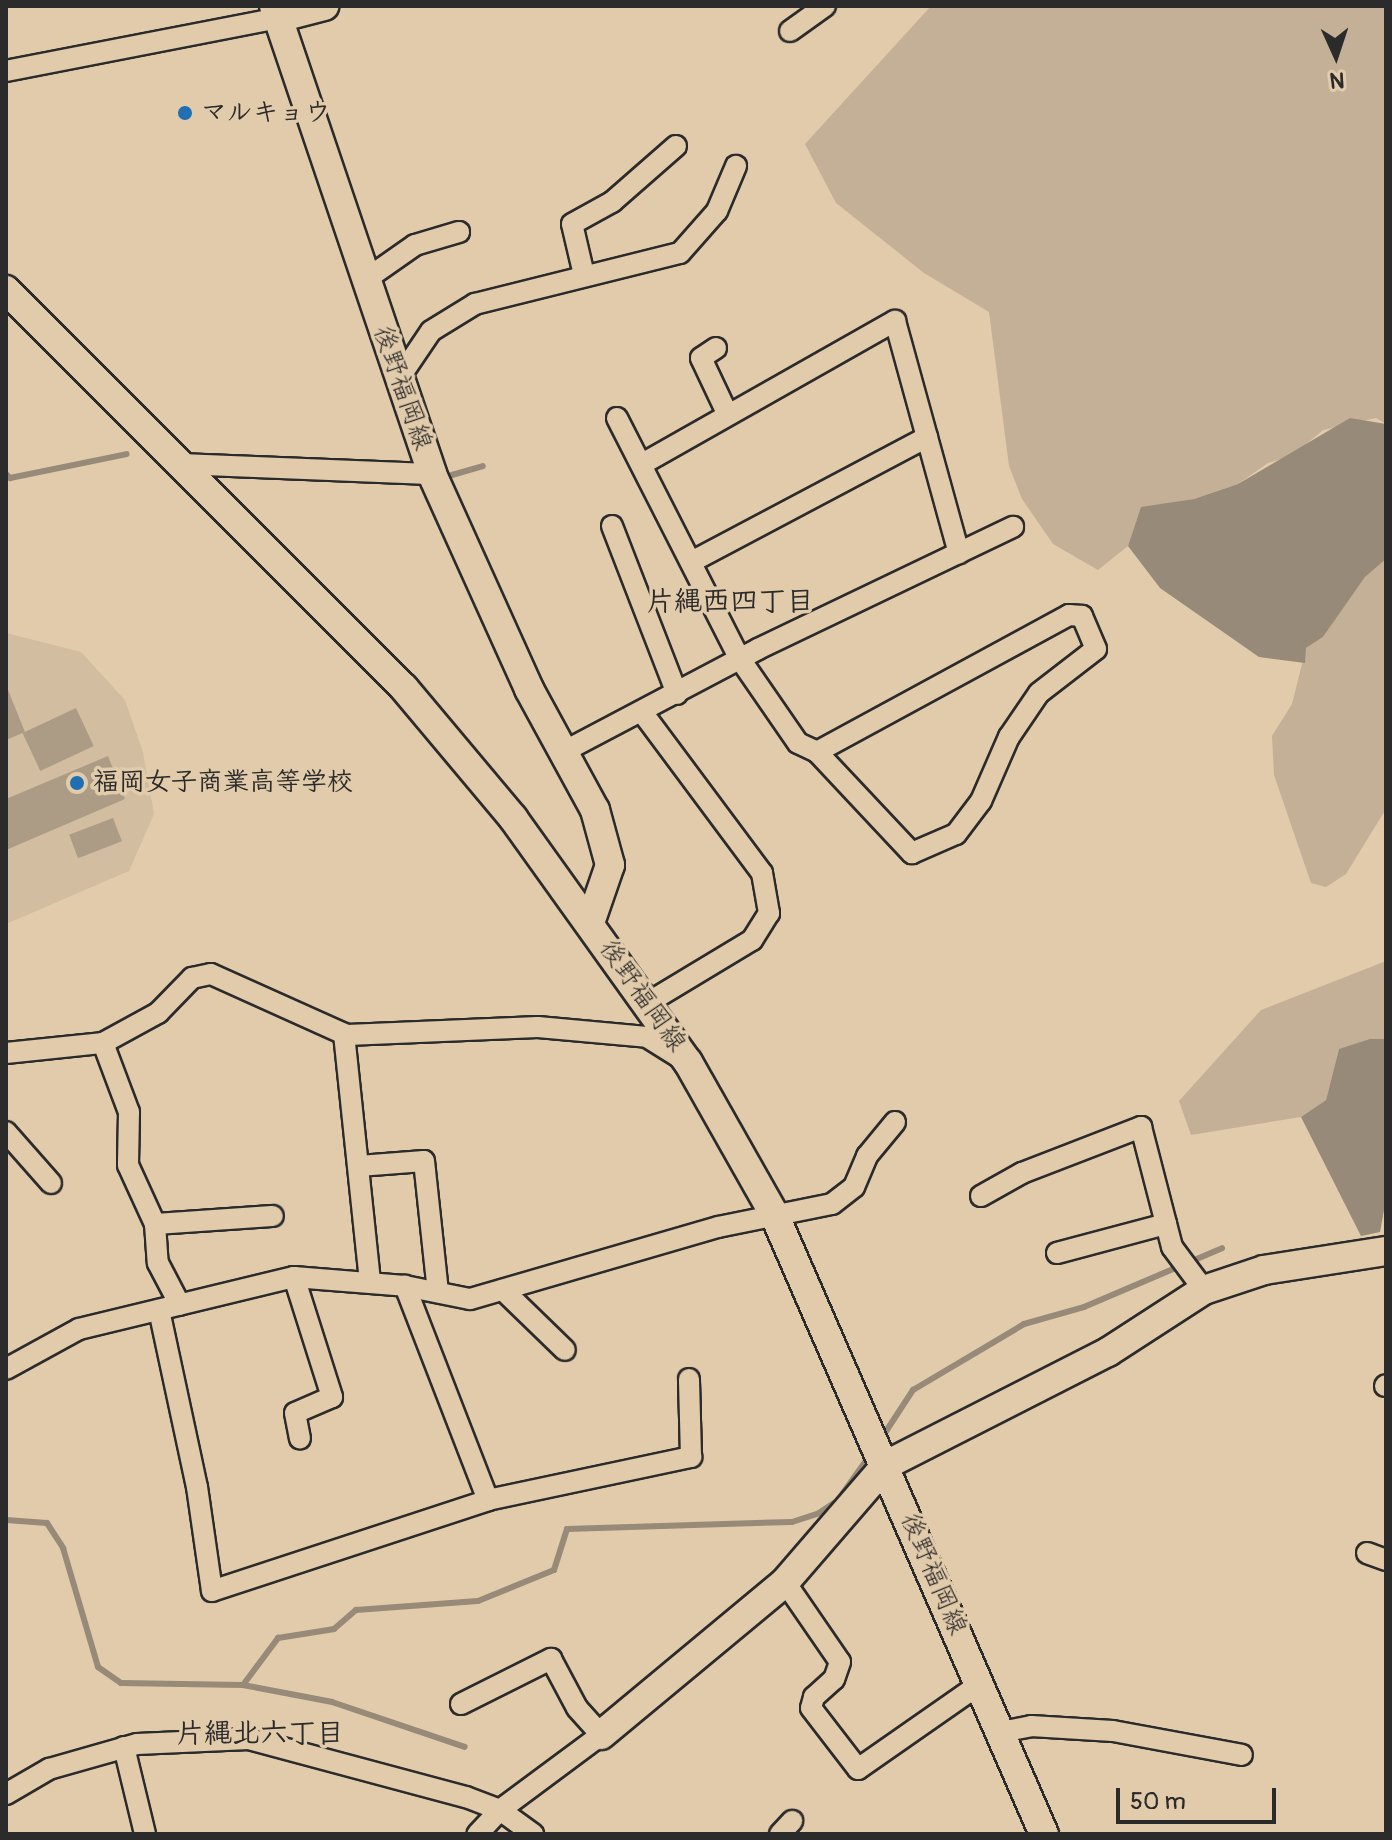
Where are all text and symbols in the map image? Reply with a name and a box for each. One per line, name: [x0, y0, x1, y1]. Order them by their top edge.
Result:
north arrow: [1296, 16, 1376, 96]
text: N: [1329, 66, 1345, 94]
place label: マルキョウ: [201, 97, 331, 129]
marker: マルキョウ: [176, 104, 194, 122]
street label: 後野福岡線: [366, 321, 438, 455]
district label: 片縄西四丁目: [646, 585, 814, 619]
place label: 福岡女子商業高等学校: [93, 767, 353, 799]
marker: 福岡女子商業高等学校: [68, 774, 86, 792]
street label: 後野福岡線: [592, 934, 692, 1058]
street label: 後野福岡線: [893, 1508, 973, 1640]
district label: 片縄北六丁目: [176, 1717, 344, 1751]
scale bar: [1120, 1772, 1280, 1822]
text: 50 m: [1130, 1787, 1186, 1816]

